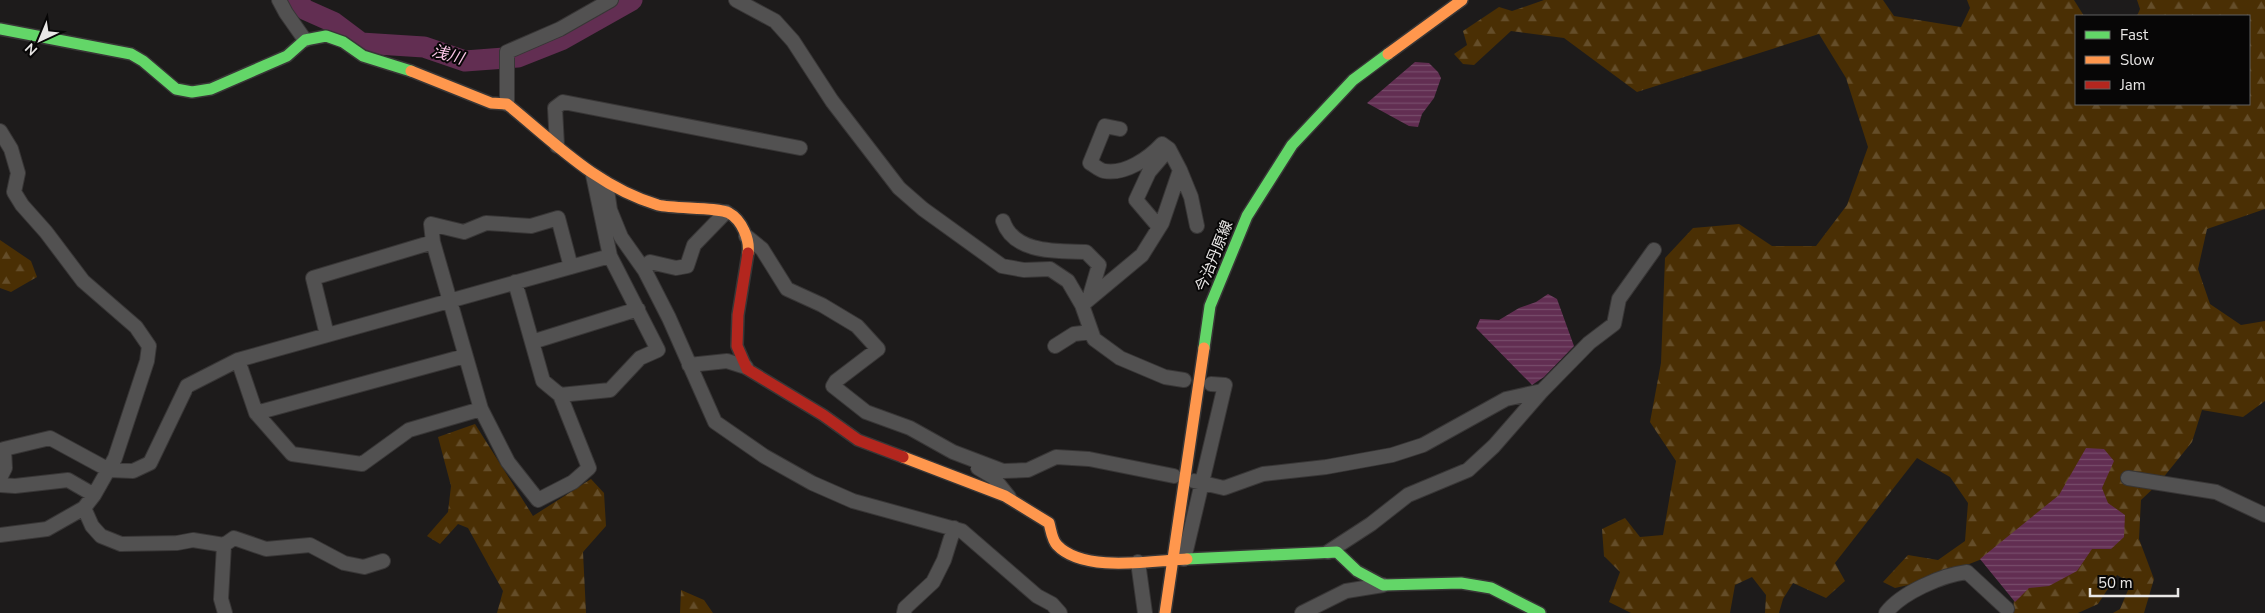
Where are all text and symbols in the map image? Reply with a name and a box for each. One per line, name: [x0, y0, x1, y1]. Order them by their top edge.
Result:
north arrow: [15, 15, 65, 65]
legend: [2075, 15, 2250, 105]
text: Fast: [2120, 25, 2149, 45]
text: N: [21, 39, 42, 59]
water label: 浅川: [429, 40, 468, 70]
text: Slow: [2120, 50, 2155, 70]
text: Jam: [2119, 75, 2146, 95]
street label: 今治丹原線: [1191, 217, 1237, 295]
scale bar: [2090, 566, 2178, 598]
text: 50 m: [2098, 573, 2133, 593]

